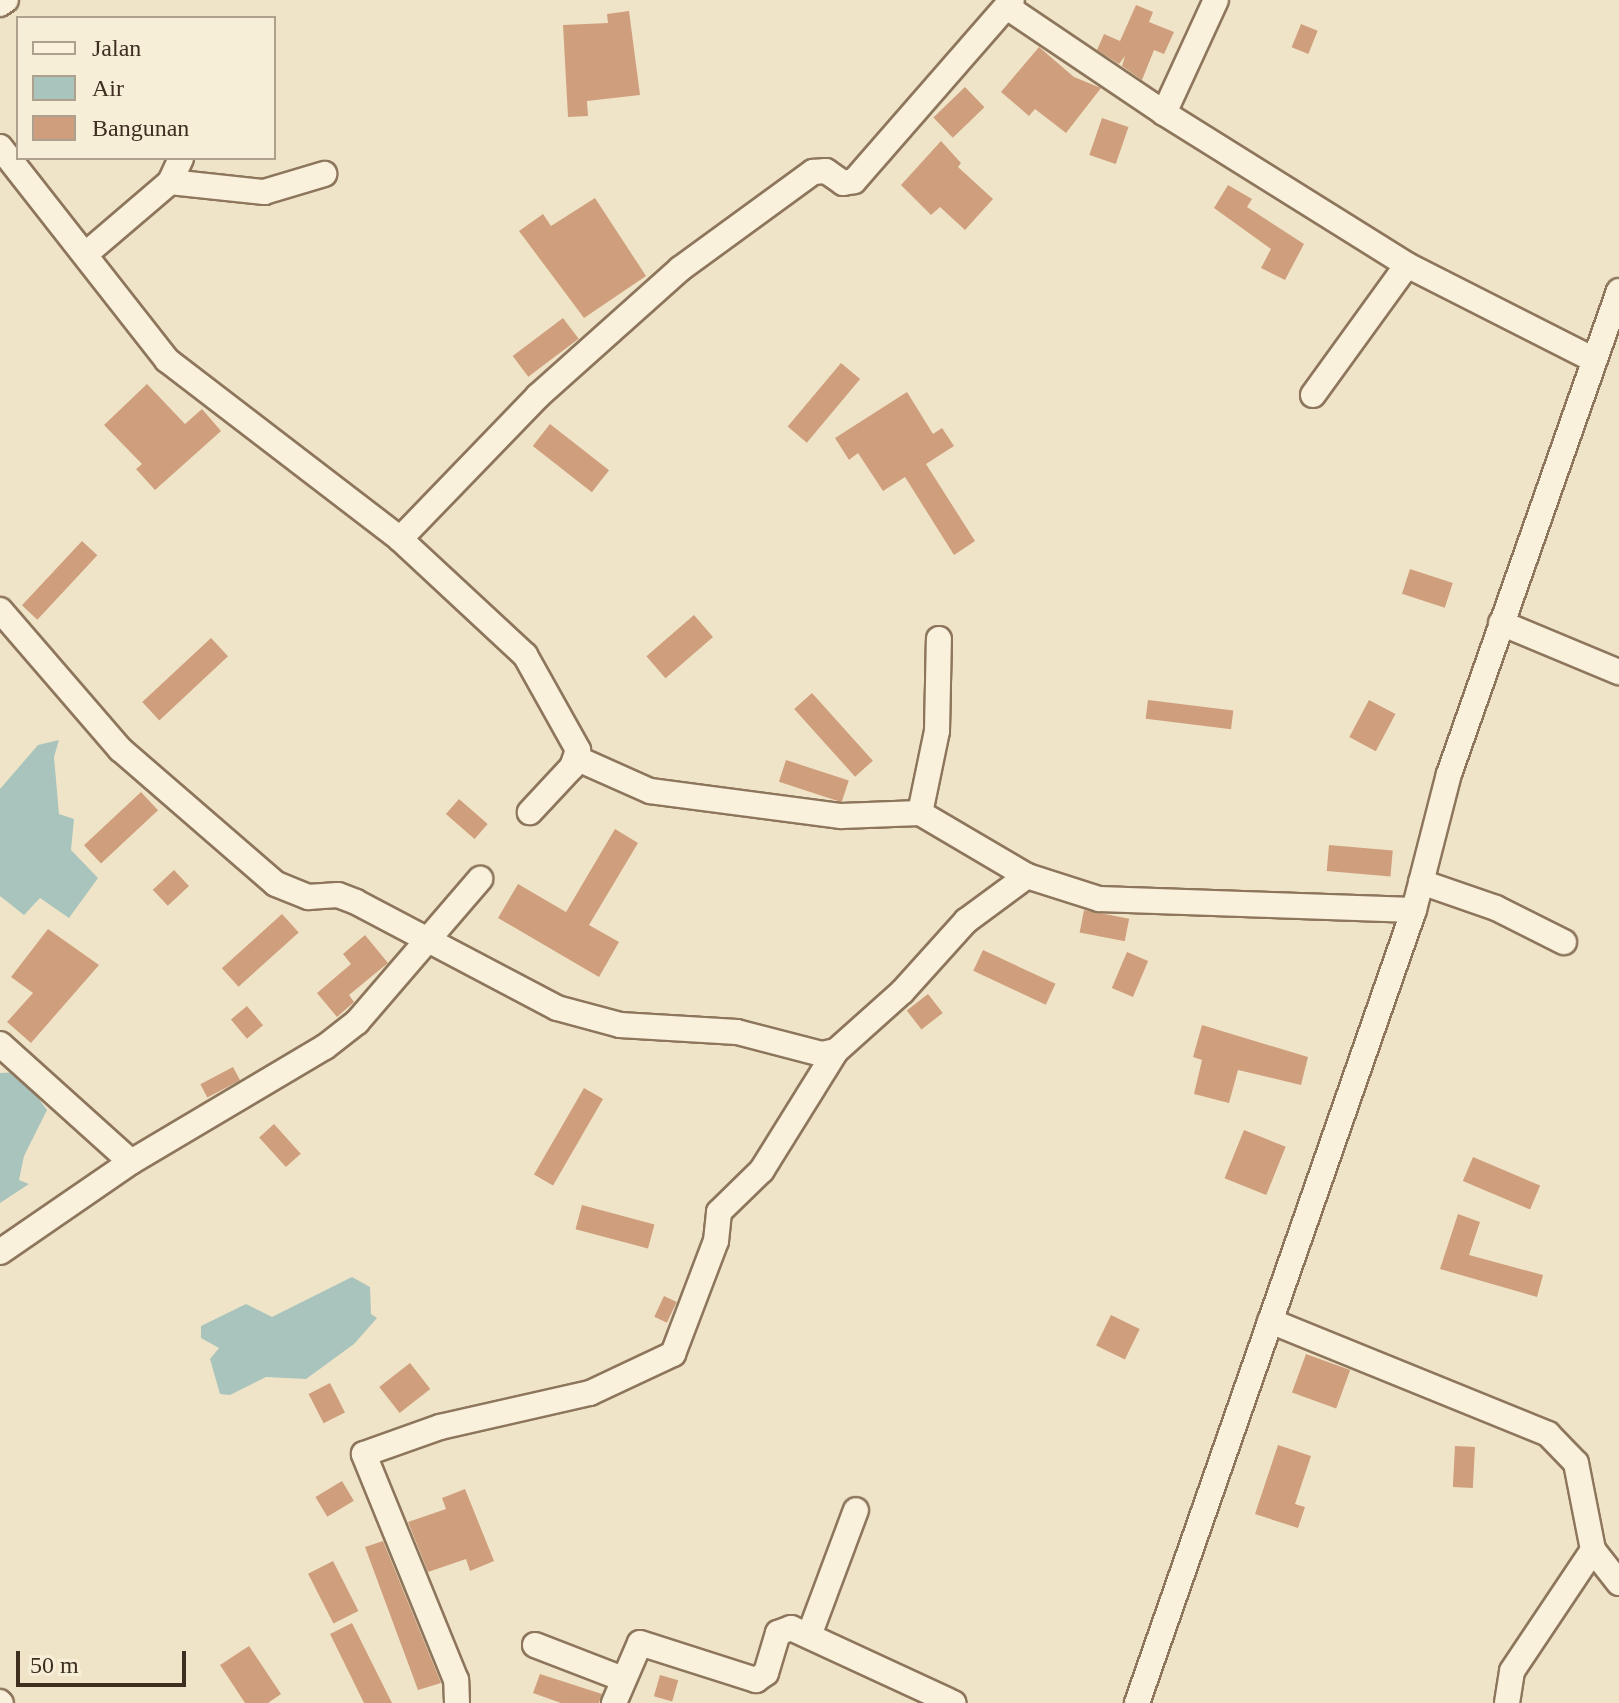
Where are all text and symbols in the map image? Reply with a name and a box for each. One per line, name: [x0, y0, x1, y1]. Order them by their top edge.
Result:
legend: [16, 16, 276, 160]
text: Jalan: [92, 35, 141, 61]
text: Air: [92, 75, 124, 101]
text: Bangunan: [92, 115, 189, 141]
scale bar: [20, 1635, 190, 1685]
text: 50 m: [30, 1652, 79, 1678]

